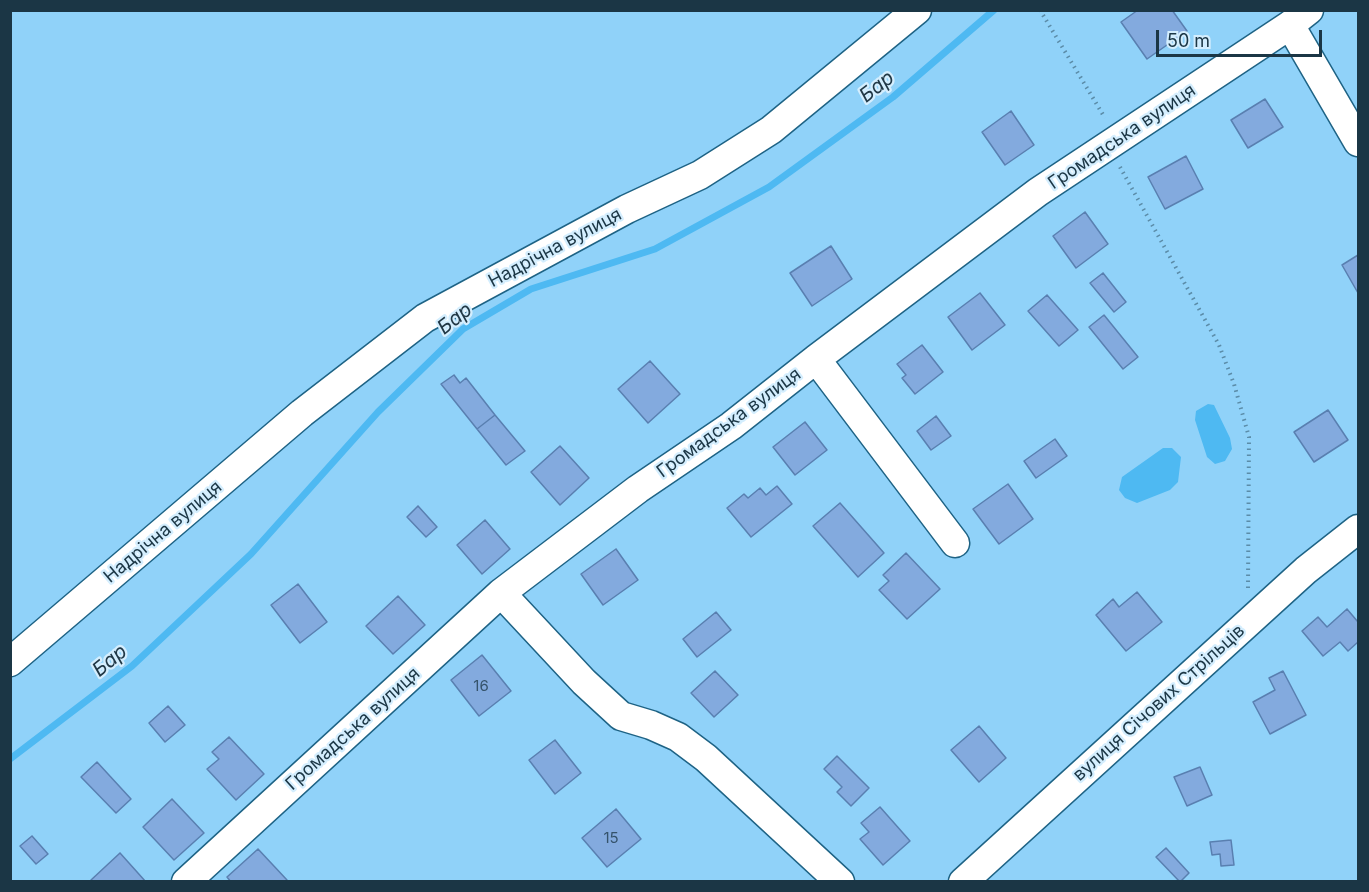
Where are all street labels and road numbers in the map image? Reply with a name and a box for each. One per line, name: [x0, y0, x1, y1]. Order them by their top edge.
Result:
street label: Громадська вулиця: [1044, 80, 1200, 194]
street label: Надрічна вулиця: [485, 204, 625, 292]
street label: Громадська вулиця: [653, 363, 805, 483]
street label: Надрічна вулиця: [100, 476, 226, 588]
street label: вулиця Січових Стрільців: [1069, 620, 1249, 786]
street label: Громадська вулиця: [282, 663, 424, 795]

